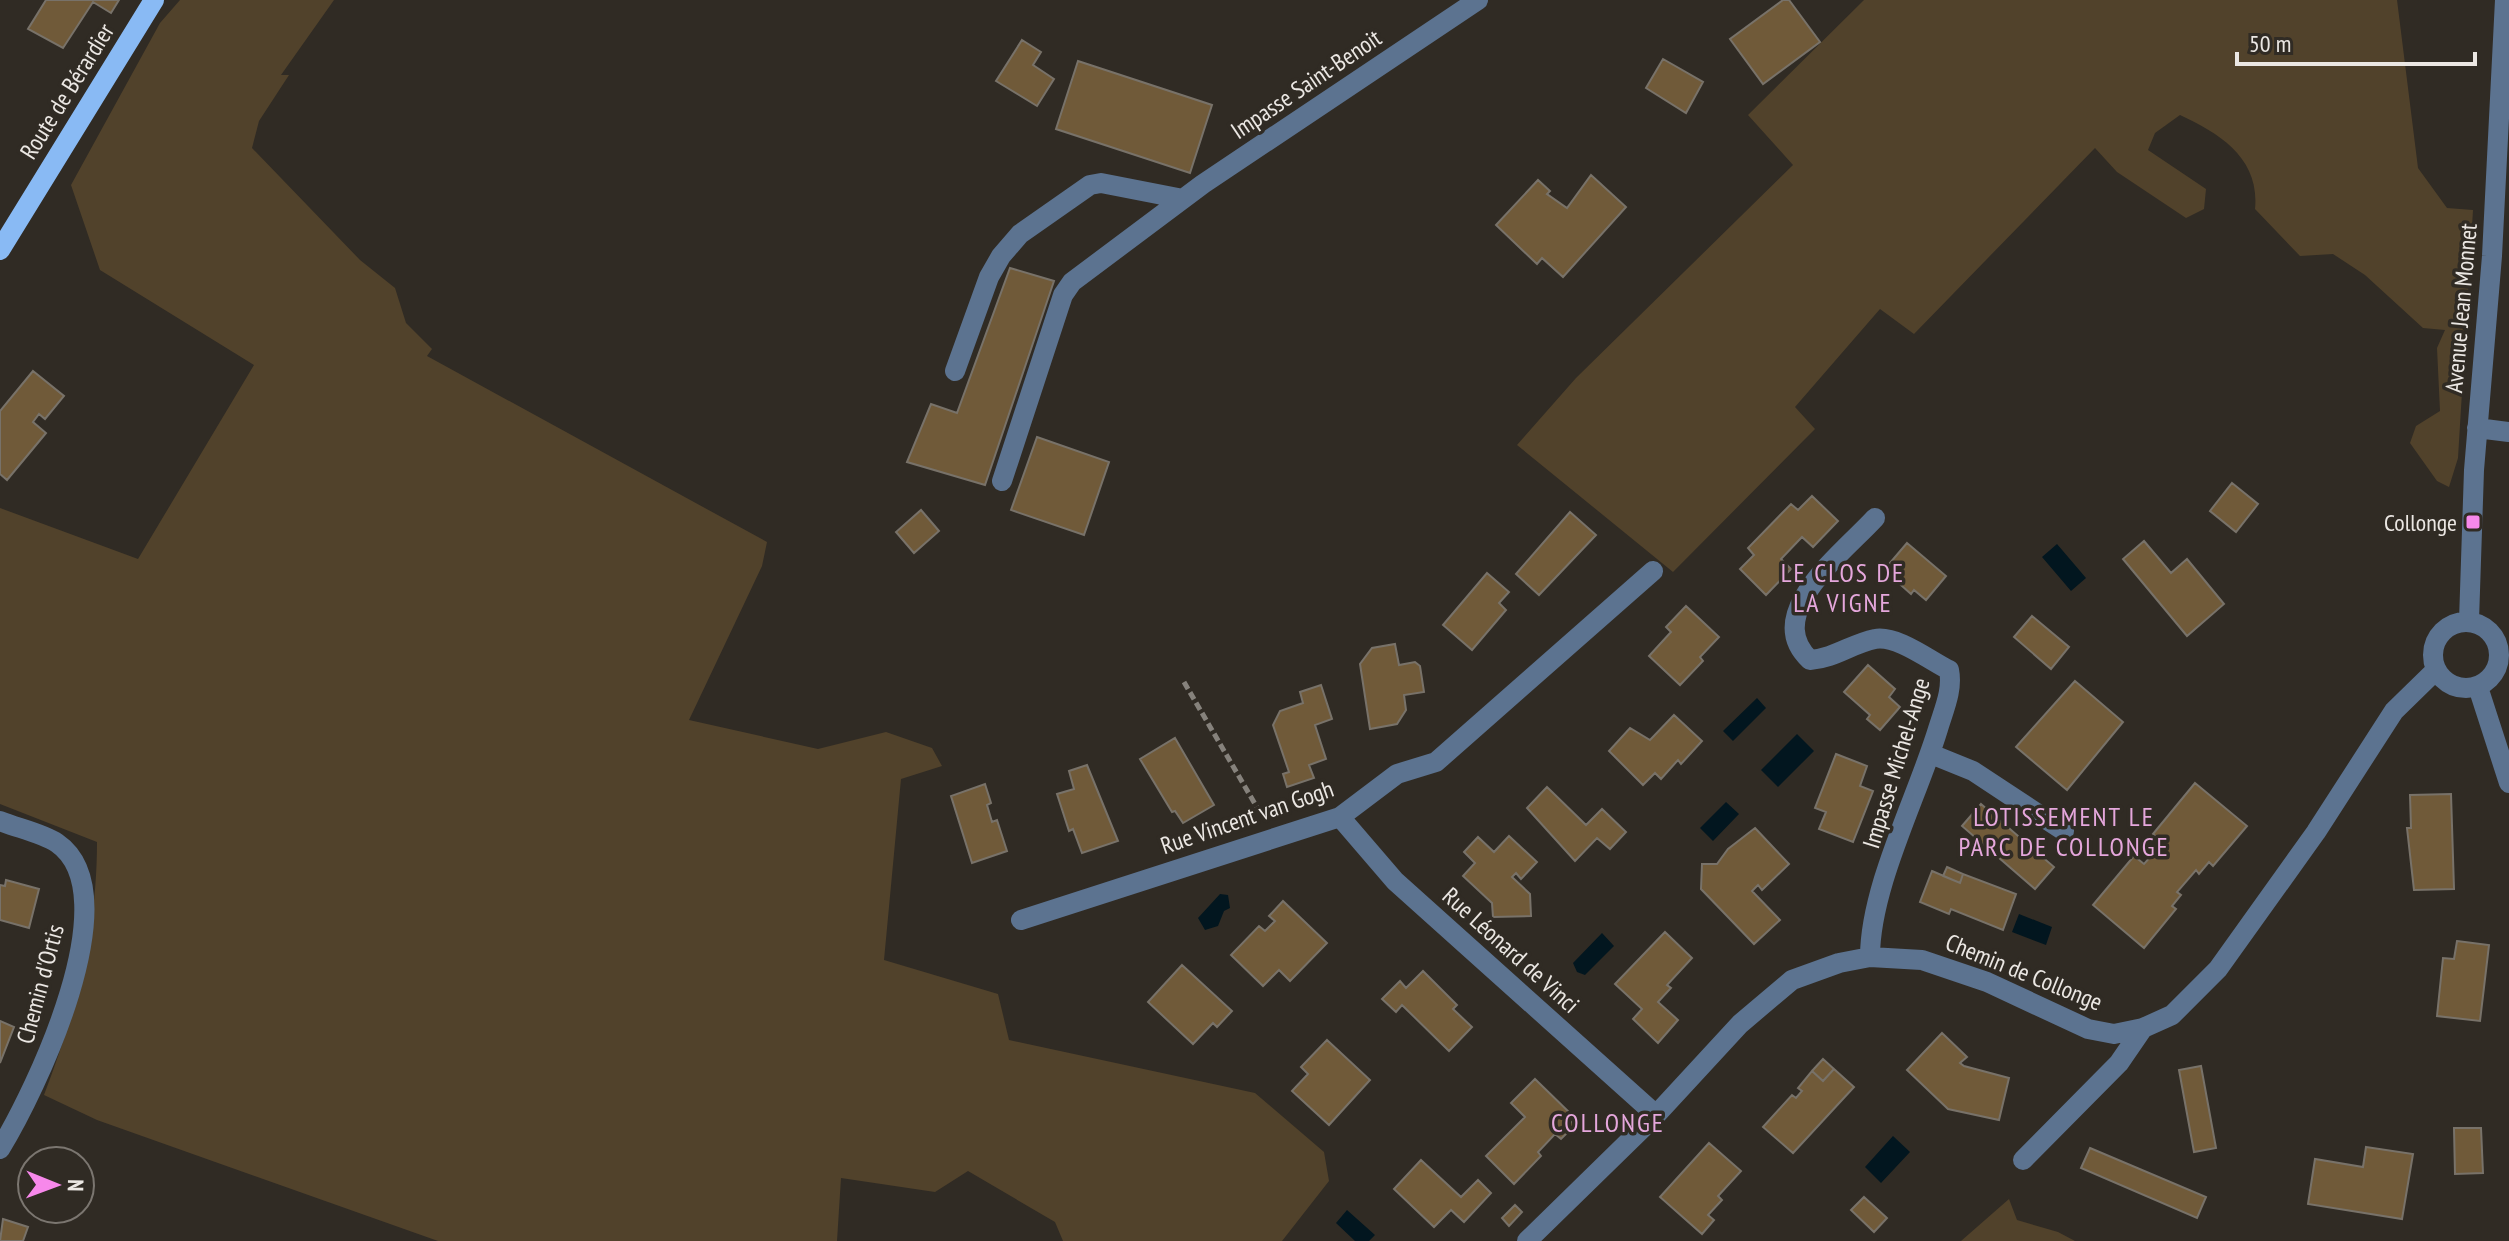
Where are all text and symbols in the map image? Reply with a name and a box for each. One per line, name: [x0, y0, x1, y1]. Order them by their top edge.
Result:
scale bar: [2237, 16, 2475, 66]
street label: Route de Bérardier: [13, 17, 121, 165]
street label: Impasse Saint-Benoit: [1225, 22, 1388, 146]
text: 50 m: [2249, 28, 2291, 59]
street label: Avenue Jean Monnet: [2438, 222, 2484, 394]
place label: Collonge: [2384, 507, 2457, 538]
marker: Collonge: [2464, 513, 2482, 531]
district label: LE CLOS DE LA VIGNE: [1781, 556, 1905, 619]
street label: Impasse Michel-Ange: [1855, 674, 1937, 852]
street label: Rue Vincent van Gogh: [1156, 773, 1338, 861]
district label: LOTISSEMENT LE PARC DE COLLONGE: [1958, 800, 2170, 863]
street label: Rue Léonard de Vinci: [1436, 880, 1586, 1020]
street label: Chemin d'Ortis: [9, 921, 71, 1047]
street label: Chemin de Collonge: [1941, 926, 2107, 1018]
district label: COLLONGE: [1551, 1106, 1665, 1139]
north arrow: [16, 1145, 96, 1225]
text: N: [62, 1179, 90, 1192]

